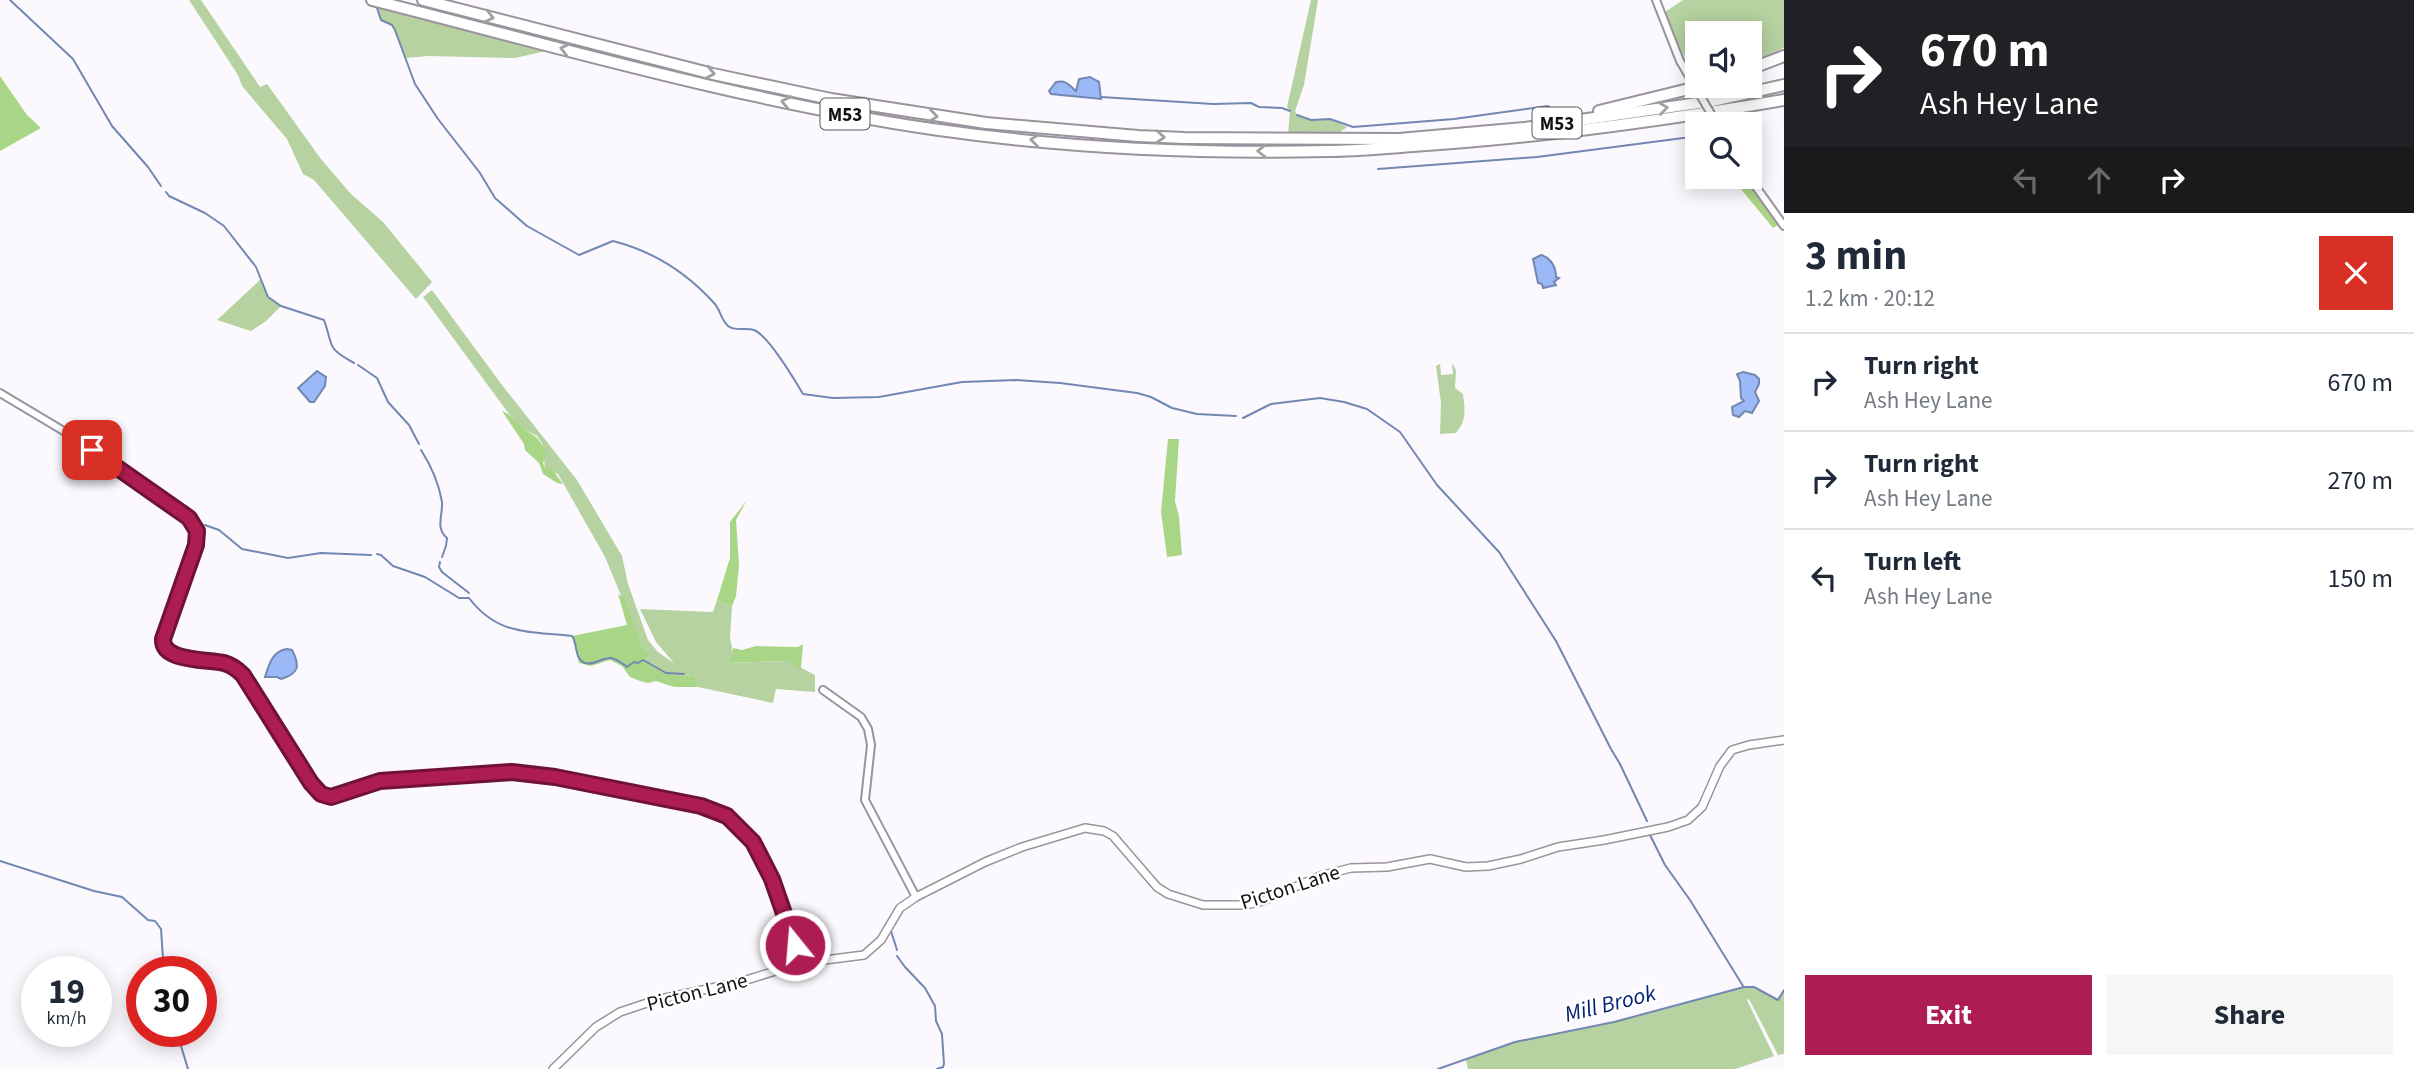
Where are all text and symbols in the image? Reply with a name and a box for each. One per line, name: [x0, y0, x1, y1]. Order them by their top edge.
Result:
one-way arrow: [483, 9, 495, 23]
text: 670 m: [1920, 16, 2049, 86]
map controls: [1685, 21, 1762, 189]
button: sound: [1685, 21, 1762, 98]
icon: right: [1805, 28, 1896, 119]
one-way arrow: [559, 43, 571, 57]
one-way arrow: [704, 65, 716, 80]
text: Ash Hey Lane: [1920, 81, 2099, 127]
one-way arrow: [780, 96, 792, 111]
road number: M53: [820, 98, 870, 130]
one-way arrow: [1657, 101, 1669, 116]
one-way arrow: [927, 108, 939, 123]
road number: M53: [1532, 108, 1582, 139]
button: search: [1685, 112, 1762, 189]
one-way arrow: [1154, 129, 1165, 144]
one-way arrow: [1029, 132, 1041, 147]
one-way arrow: [1256, 143, 1267, 159]
icon: left: [2007, 161, 2045, 199]
icon: ahead: [2080, 161, 2118, 199]
icon: right: [2153, 161, 2191, 199]
text: 3 min: [1805, 226, 1907, 286]
button: close: [2319, 236, 2393, 310]
text: 1.2 km · 20:12: [1805, 282, 1935, 315]
text: Turn right: [1864, 347, 1979, 384]
icon: right: [1805, 363, 1843, 401]
text: 670 m: [2327, 364, 2393, 401]
text: Ash Hey Lane: [1864, 384, 1992, 417]
pin: [62, 420, 122, 480]
icon: arrive: [73, 431, 111, 469]
text: Turn right: [1864, 445, 1979, 482]
icon: right: [1805, 461, 1843, 499]
text: 270 m: [2327, 462, 2393, 499]
text: Ash Hey Lane: [1864, 482, 1992, 515]
text: Turn left: [1864, 543, 1961, 580]
icon: left: [1805, 559, 1843, 597]
text: 150 m: [2327, 560, 2393, 597]
text: Ash Hey Lane: [1864, 580, 1992, 613]
street label: Picton Lane: [1236, 857, 1344, 917]
position arrow: [758, 908, 832, 982]
speed limit sign: 30: [126, 956, 217, 1047]
street label: Picton Lane: [643, 965, 751, 1019]
text: 19: [48, 967, 85, 1017]
button: Exit: [1805, 975, 2092, 1055]
button: Share: [2106, 975, 2393, 1055]
water label: Mill Brook: [1561, 976, 1660, 1031]
text: km/h: [47, 1006, 86, 1031]

